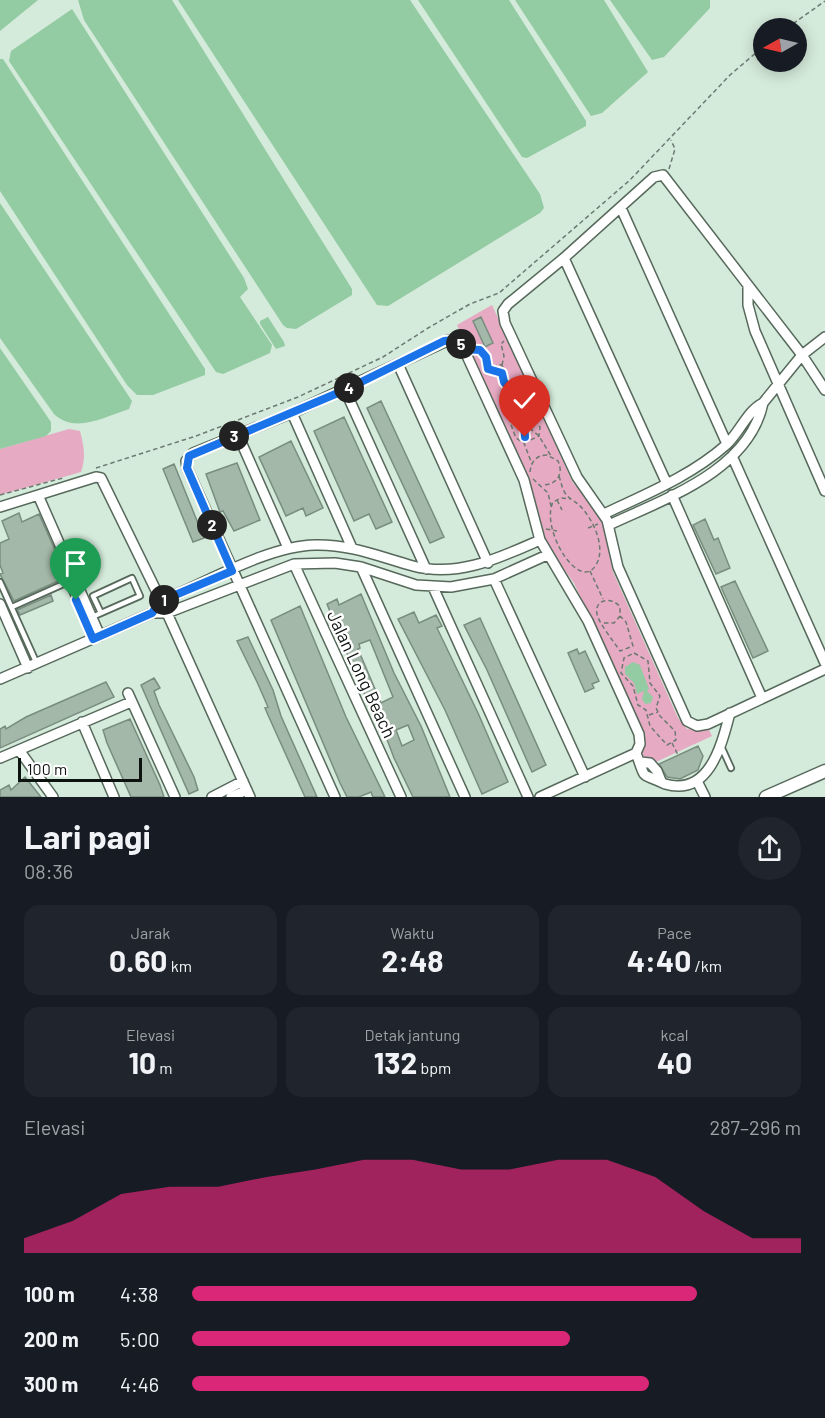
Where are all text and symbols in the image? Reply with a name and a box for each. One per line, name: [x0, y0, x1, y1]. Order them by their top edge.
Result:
north arrow: [753, 18, 807, 72]
map controls: [753, 18, 807, 72]
pin: 5: [446, 329, 476, 359]
text: 5: [457, 334, 465, 353]
pin: 4: [334, 373, 364, 403]
pin: [499, 375, 550, 437]
text: 4: [344, 378, 354, 397]
icon: check: [508, 384, 541, 417]
pin: 3: [219, 421, 249, 451]
text: 3: [230, 426, 238, 445]
pin: 2: [197, 510, 227, 540]
text: 2: [208, 515, 216, 534]
pin: [50, 538, 101, 600]
icon: arrive: [59, 547, 92, 580]
pin: 1: [149, 585, 179, 615]
text: 1: [161, 590, 167, 609]
street label: Jalan Long Beach: [323, 607, 401, 741]
scale bar: [18, 755, 142, 782]
text: 100 m: [27, 759, 67, 778]
text: Lari pagi: [24, 816, 151, 856]
button: share: [738, 817, 801, 880]
text: 08:36: [24, 859, 73, 883]
text: Jarak: [131, 923, 170, 942]
text: Waktu: [391, 923, 434, 942]
text: Pace: [657, 923, 692, 942]
text: 0.60: [109, 942, 167, 978]
text: 2:48: [381, 942, 444, 978]
text: 4:40: [627, 942, 691, 978]
text: km: [167, 956, 192, 975]
text: /km: [691, 956, 722, 975]
text: Elevasi: [126, 1025, 175, 1044]
text: Detak jantung: [365, 1025, 460, 1044]
text: kcal: [661, 1025, 688, 1044]
text: 10: [128, 1044, 156, 1080]
text: 132: [374, 1044, 417, 1080]
text: 40: [657, 1044, 692, 1080]
text: m: [156, 1058, 173, 1077]
text: bpm: [417, 1058, 451, 1077]
text: Elevasi: [24, 1115, 85, 1139]
text: 287–296 m: [709, 1115, 801, 1139]
text: 100 m: [24, 1282, 75, 1306]
text: 4:38: [120, 1282, 159, 1306]
text: 200 m: [24, 1327, 79, 1351]
text: 5:00: [120, 1327, 160, 1351]
text: 300 m: [24, 1372, 78, 1396]
text: 4:46: [120, 1372, 159, 1396]

